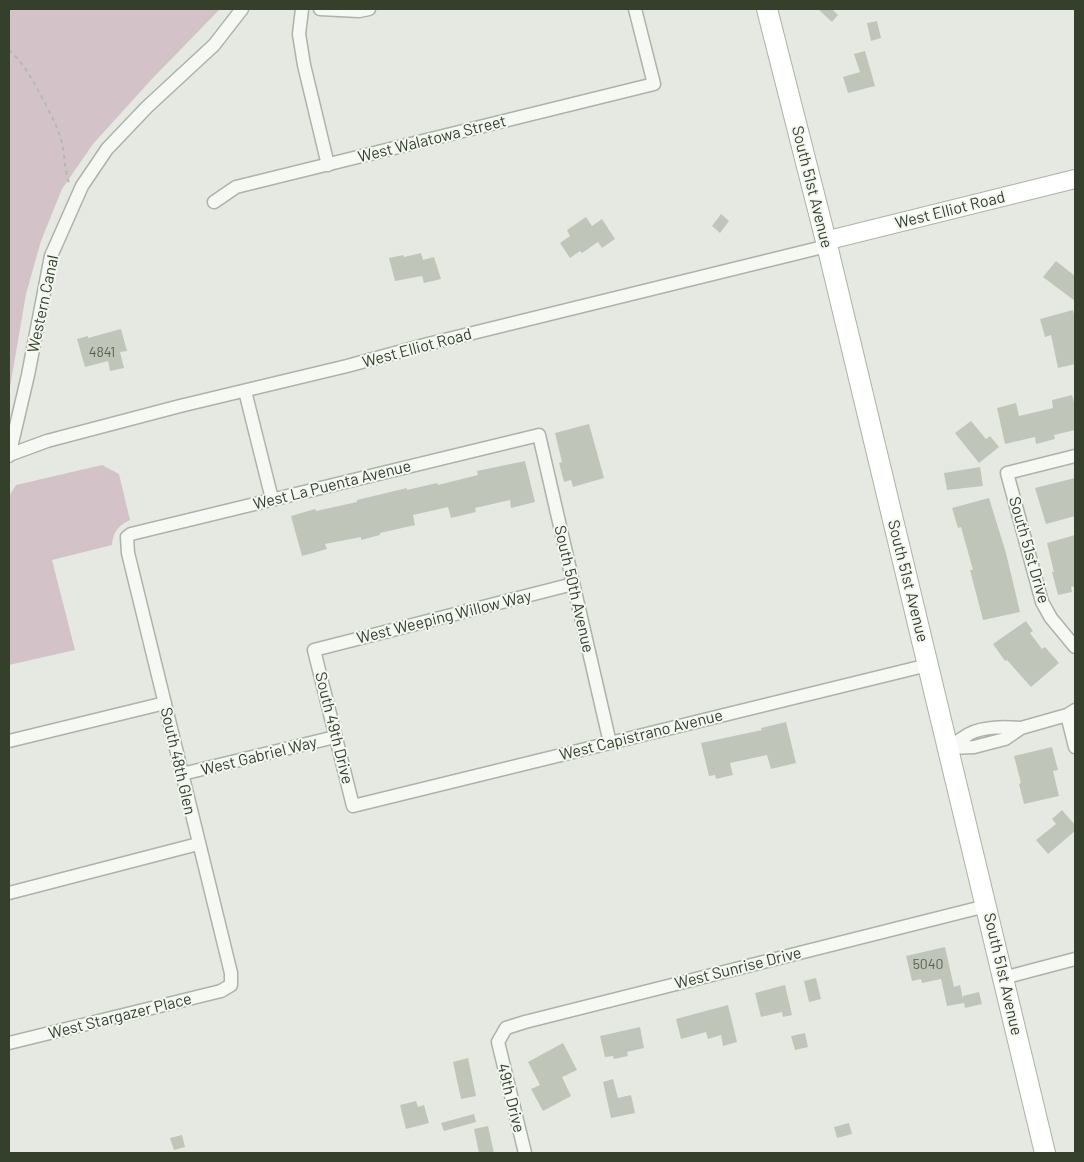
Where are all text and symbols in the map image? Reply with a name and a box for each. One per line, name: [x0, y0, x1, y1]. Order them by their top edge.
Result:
street label: West Walatowa Street: [356, 111, 508, 167]
street label: South 51st Avenue: [788, 124, 836, 250]
street label: West Elliot Road: [893, 187, 1007, 233]
street label: Western Canal: [23, 253, 63, 355]
street label: West Elliot Road: [360, 324, 474, 372]
house number: 4841: [89, 344, 115, 360]
street label: West La Puenta Avenue: [251, 456, 413, 514]
street label: South 51st Drive: [1005, 494, 1053, 606]
street label: South 51st Avenue: [884, 518, 932, 644]
street label: South 50th Avenue: [550, 523, 598, 655]
street label: West Weeping Willow Way: [355, 586, 533, 648]
street label: South 49th Drive: [311, 670, 357, 786]
street label: South 48th Glen: [156, 705, 200, 817]
street label: West Capistrano Avenue: [557, 705, 725, 765]
street label: West Gabriel Way: [199, 732, 319, 780]
street label: South 51st Avenue: [980, 911, 1026, 1037]
street label: West Sunrise Drive: [673, 943, 803, 993]
house number: 5040: [913, 956, 943, 972]
street label: West Stargazer Place: [46, 989, 194, 1043]
street label: 49th Drive: [493, 1061, 529, 1135]

